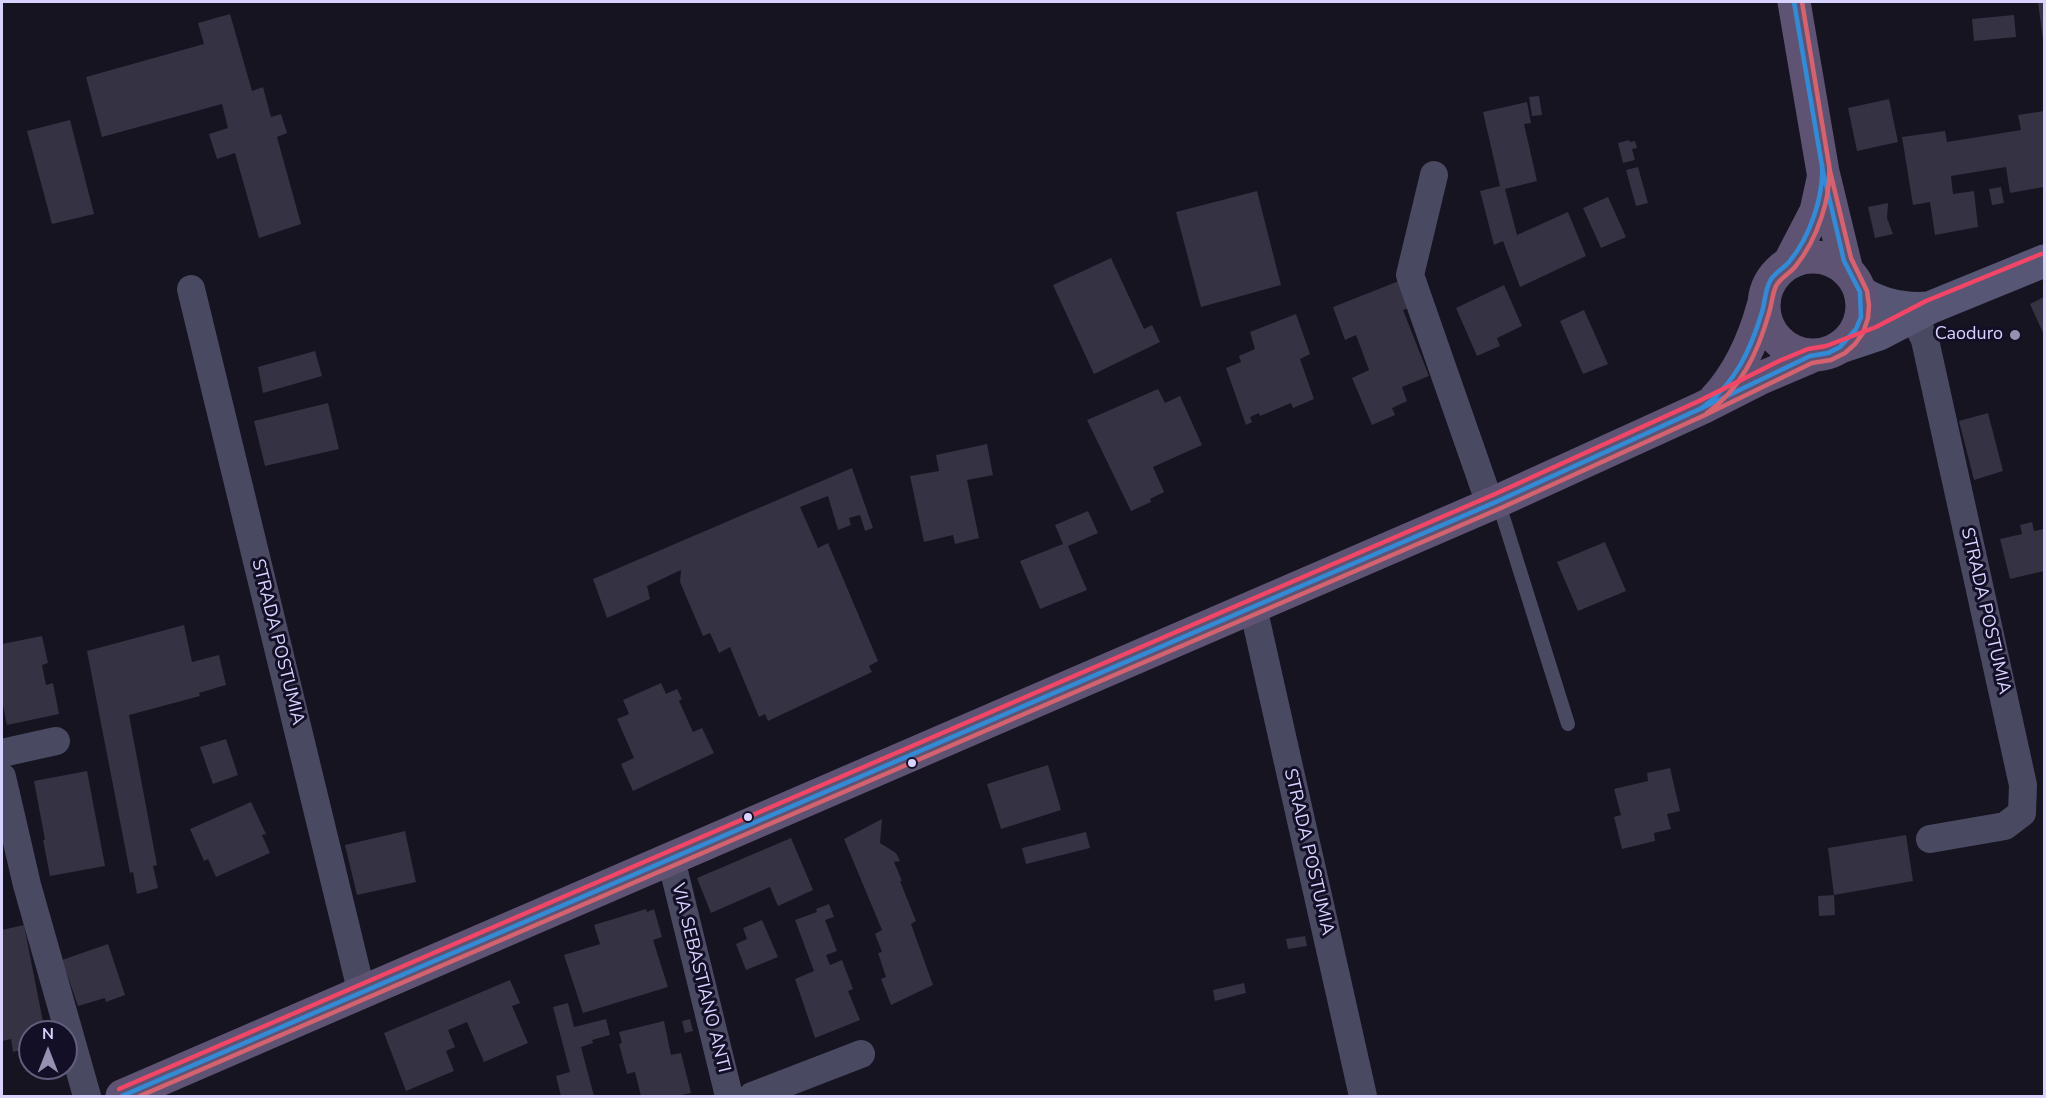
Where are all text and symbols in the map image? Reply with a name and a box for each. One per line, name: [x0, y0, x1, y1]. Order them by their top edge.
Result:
place label: Caoduro: [1935, 324, 2003, 346]
marker: Caoduro: [2008, 328, 2022, 342]
street label: STRADA POSTUMIA: [1955, 526, 2015, 696]
street label: STRADA POSTUMIA: [246, 557, 308, 727]
unlabelled marker: [906, 757, 918, 769]
street label: STRADA POSTUMIA: [1278, 767, 1338, 937]
unlabelled marker: [742, 811, 754, 823]
street label: VIA SEBASTIANO ANTI: [666, 881, 734, 1075]
north arrow: [18, 1020, 78, 1080]
text: N: [42, 1023, 54, 1045]

